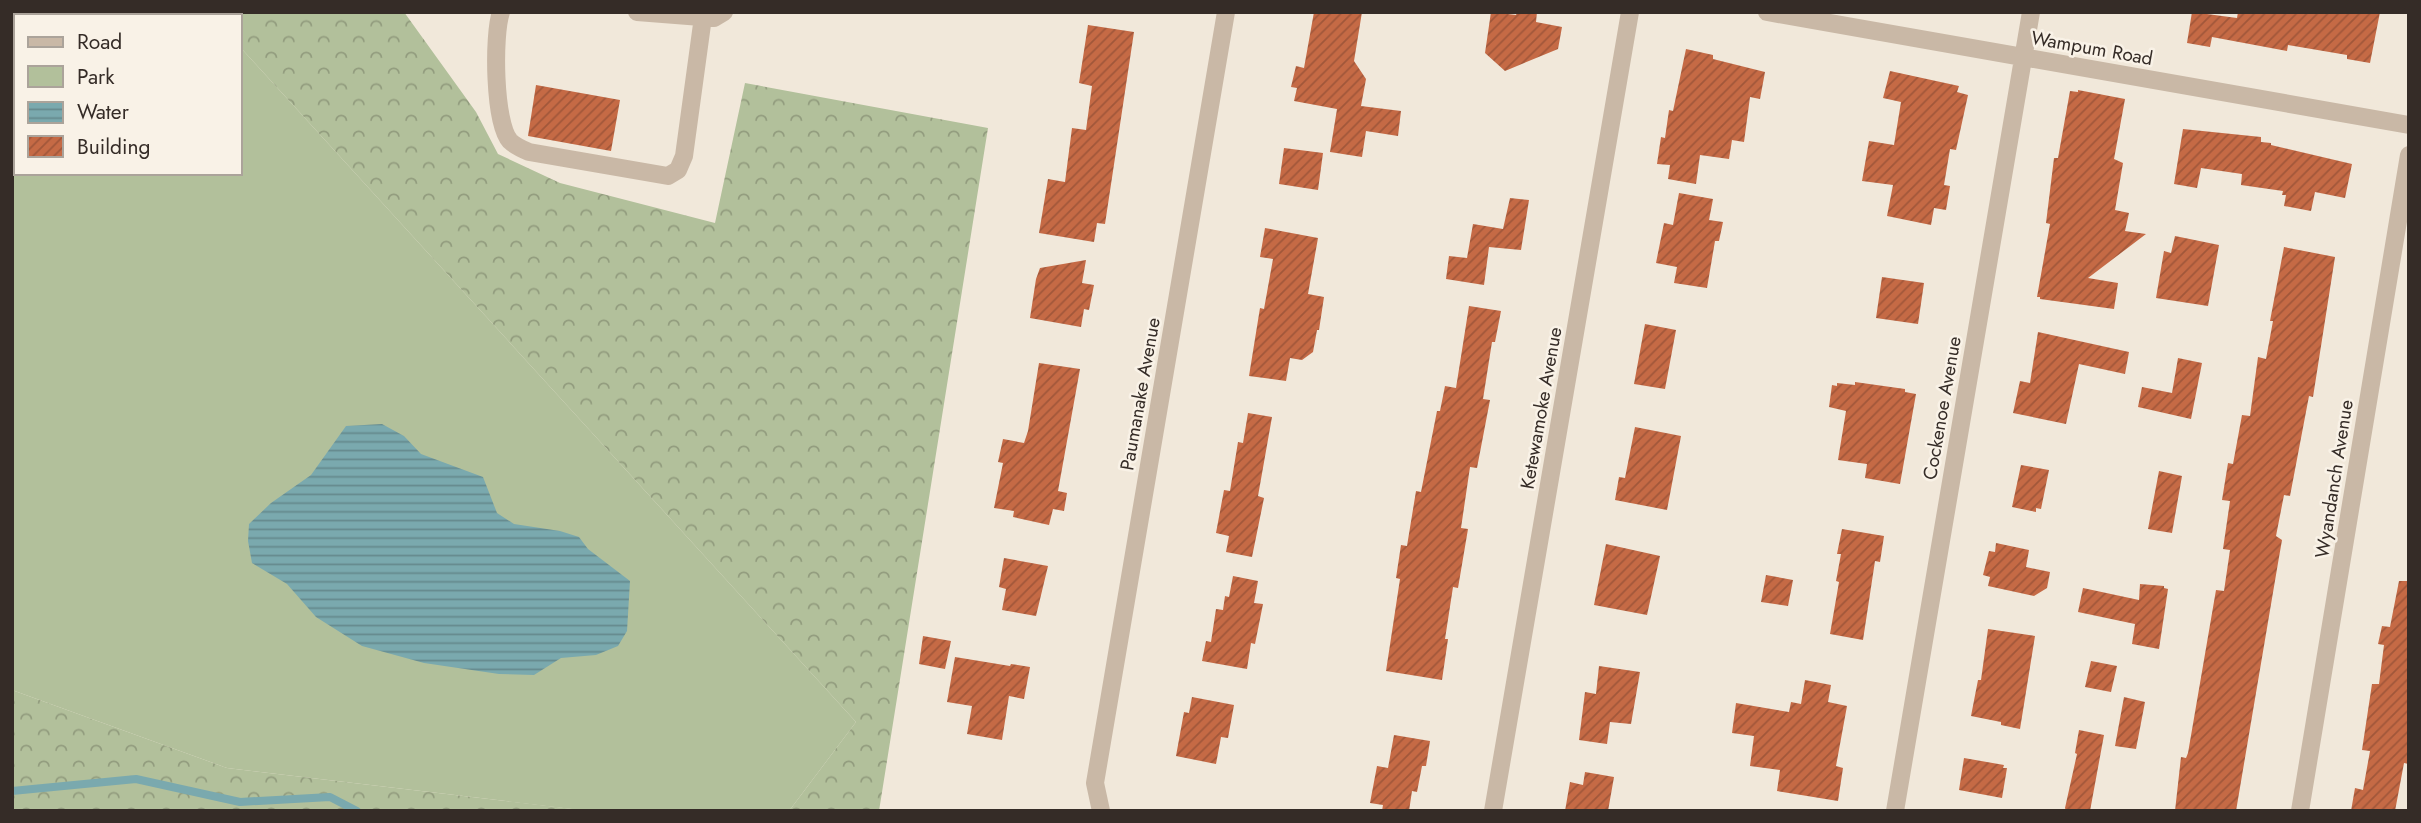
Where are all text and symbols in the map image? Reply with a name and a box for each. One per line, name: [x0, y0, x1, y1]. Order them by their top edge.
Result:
legend: [14, 14, 242, 175]
street label: Wampum Road: [2029, 24, 2155, 72]
text: Road: [77, 27, 122, 57]
text: Park: [77, 62, 115, 92]
text: Water: [77, 97, 130, 127]
text: Building: [77, 132, 150, 162]
street label: Paumanake Avenue: [1113, 315, 1167, 473]
street label: Ketewamoke Avenue: [1513, 325, 1569, 491]
street label: Cockenoe Avenue: [1916, 334, 1968, 482]
street label: Wyandanch Avenue: [2308, 398, 2360, 560]

